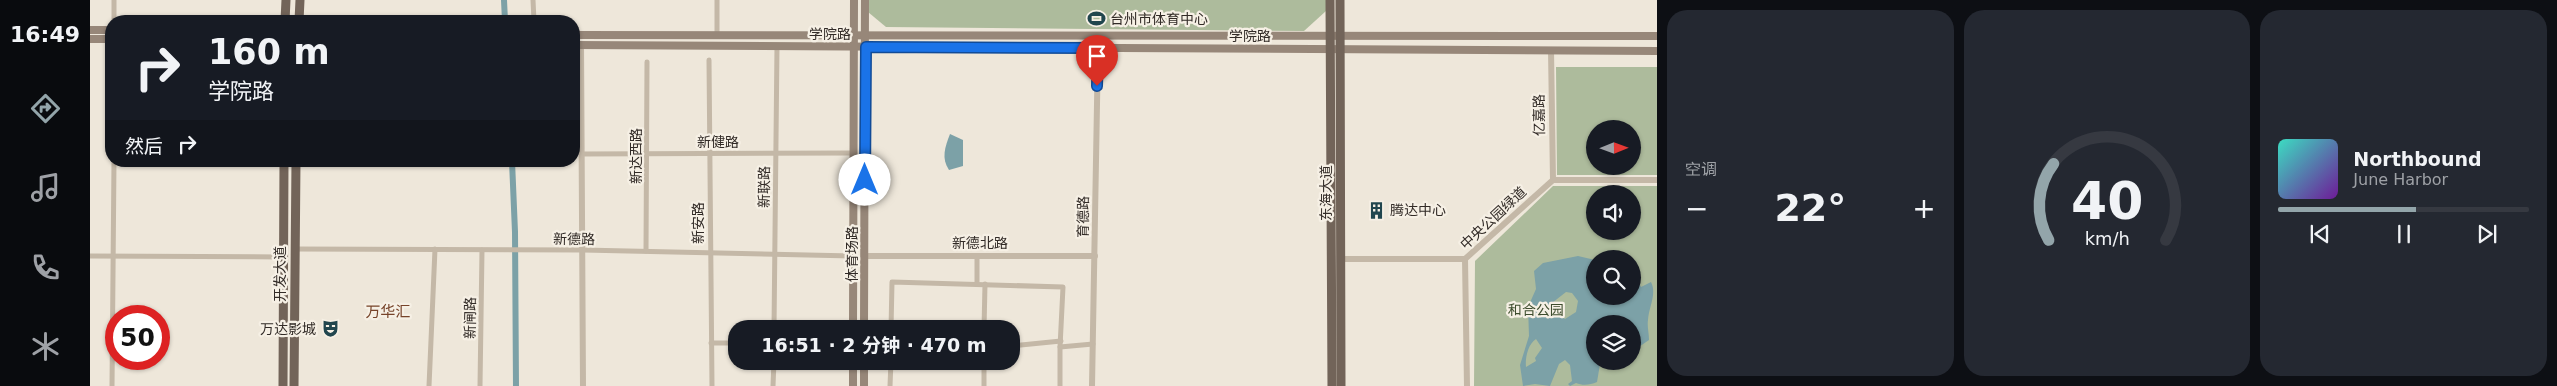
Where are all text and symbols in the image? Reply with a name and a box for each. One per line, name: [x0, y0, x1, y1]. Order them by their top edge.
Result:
sports icon: 台州市体育中心: [1086, 9, 1106, 29]
place label: 台州市体育中心: [1110, 11, 1208, 27]
text: 16:49: [10, 22, 80, 47]
street label: 学院路: [809, 26, 851, 42]
street label: 学院路: [1229, 28, 1271, 44]
text: 160 m: [208, 32, 330, 72]
icon: right: [125, 35, 190, 100]
pin: [1076, 35, 1118, 86]
icon: arrive: [1083, 42, 1111, 70]
text: 学院路: [208, 79, 274, 104]
icon: directions: [28, 91, 63, 126]
street label: 亿嘉路: [1531, 94, 1547, 136]
north arrow: [1586, 120, 1641, 175]
map controls: [1586, 120, 1641, 370]
street label: 新达西路: [628, 128, 644, 184]
icon: right: [173, 130, 201, 158]
street label: 新健路: [697, 134, 739, 150]
text: 然后: [125, 135, 163, 157]
text: Northbound: [2353, 148, 2482, 170]
position arrow: [838, 153, 890, 205]
text: 空调: [1685, 160, 1717, 179]
street label: 东海大道: [1318, 165, 1334, 221]
street label: 新联路: [756, 166, 772, 208]
icon: music: [28, 170, 63, 205]
text: June Harbor: [2353, 170, 2448, 189]
text: 40: [2071, 171, 2143, 231]
street label: 中央公园绿道: [1457, 184, 1529, 252]
button: sound: [1586, 185, 1641, 240]
text: 22°: [1774, 186, 1846, 230]
text: −: [1685, 192, 1708, 225]
text: +: [1912, 192, 1936, 225]
street label: 育德路: [1075, 196, 1091, 238]
building icon: 腾达中心: [1366, 200, 1386, 220]
street label: 新安路: [690, 202, 706, 244]
place label: 腾达中心: [1390, 202, 1446, 218]
icon: previous: [2306, 220, 2334, 248]
icon: pause: [2390, 220, 2418, 248]
icon: next: [2473, 220, 2501, 248]
street label: 体育场路: [844, 226, 860, 282]
text: km/h: [2084, 228, 2130, 249]
street label: 新德路: [553, 231, 595, 247]
street label: 新德北路: [952, 235, 1008, 251]
street label: 开发大道: [272, 246, 288, 302]
icon: phone: [28, 250, 63, 285]
button: search: [1586, 250, 1641, 305]
street label: 新闸路: [462, 297, 478, 339]
park label: 和合公园: [1508, 302, 1564, 318]
district label: 万华汇: [365, 303, 411, 321]
speed limit sign: 50: [105, 305, 170, 370]
button: layers: [1586, 315, 1641, 370]
theatre icon: 万达影城: [320, 319, 340, 339]
place label: 万达影城: [260, 321, 316, 337]
icon: climate: [28, 329, 63, 364]
text: 16:51 · 2 分钟 · 470 m: [761, 334, 987, 356]

